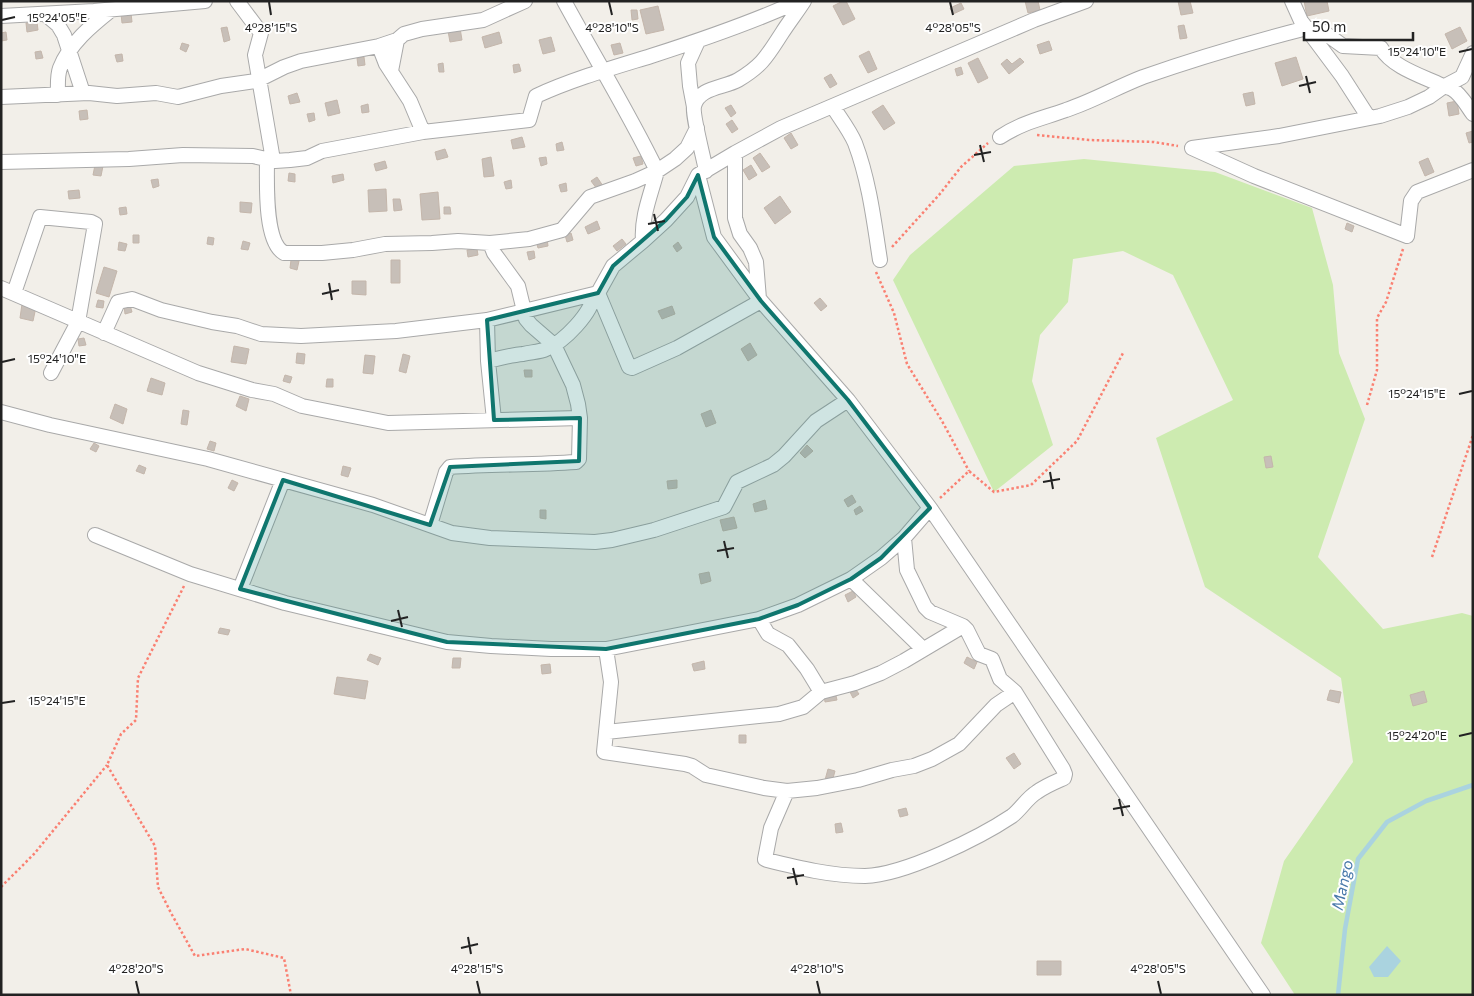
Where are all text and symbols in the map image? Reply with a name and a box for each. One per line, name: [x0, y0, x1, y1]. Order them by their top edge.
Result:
text: 15°24'05"E: [27, 10, 87, 24]
scale bar: [1304, 10, 1413, 42]
text: 50 m: [1312, 17, 1346, 35]
text: 4°28'15"S: [245, 20, 297, 34]
text: 4°28'10"S: [585, 20, 639, 34]
text: 4°28'05"S: [925, 20, 981, 34]
text: 15°24'10"E: [1388, 44, 1446, 58]
text: 15°24'10"E: [28, 351, 86, 365]
text: 15°24'15"E: [1388, 386, 1446, 400]
text: 15°24'15"E: [28, 693, 86, 707]
text: 15°24'20"E: [1387, 728, 1447, 742]
water label: Mango: [1327, 858, 1356, 912]
text: 4°28'20"S: [108, 961, 164, 975]
text: 4°28'15"S: [451, 961, 503, 975]
text: 4°28'10"S: [790, 961, 844, 975]
text: 4°28'05"S: [1130, 961, 1186, 975]

